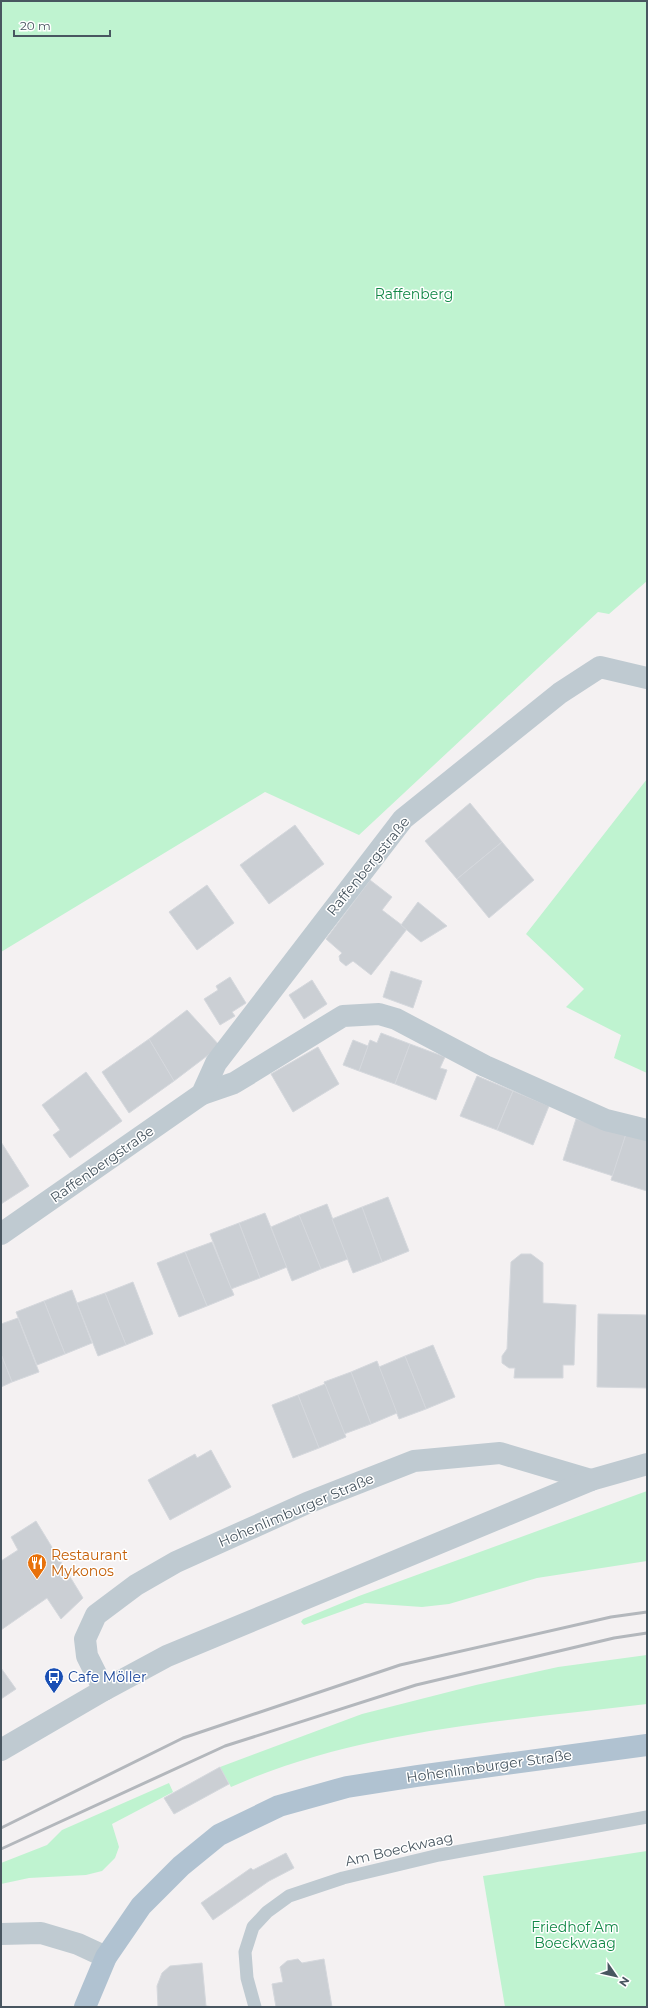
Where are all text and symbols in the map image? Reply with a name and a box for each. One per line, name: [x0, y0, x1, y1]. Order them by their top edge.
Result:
scale bar: [14, 12, 110, 38]
text: 20 m: [20, 18, 51, 33]
park label: Raffenberg: [375, 285, 453, 303]
street label: Raffenbergstraße: [323, 813, 413, 919]
street label: Raffenbergstraße: [47, 1122, 157, 1206]
street label: Hohenlimburger Straße: [216, 1469, 376, 1551]
place label: Restaurant Mykonos: [51, 1546, 128, 1580]
restaurant icon: Restaurant Mykonos: [26, 1552, 48, 1580]
bus stop icon: Cafe Möller: [43, 1666, 65, 1694]
place label: Cafe Möller: [68, 1668, 147, 1686]
street label: Hohenlimburger Straße: [405, 1745, 573, 1787]
street label: Am Boeckwaag: [343, 1828, 455, 1870]
park label: Friedhof Am Boeckwaag: [531, 1918, 619, 1952]
north arrow: [596, 1956, 636, 1996]
text: N: [616, 1974, 633, 1989]

